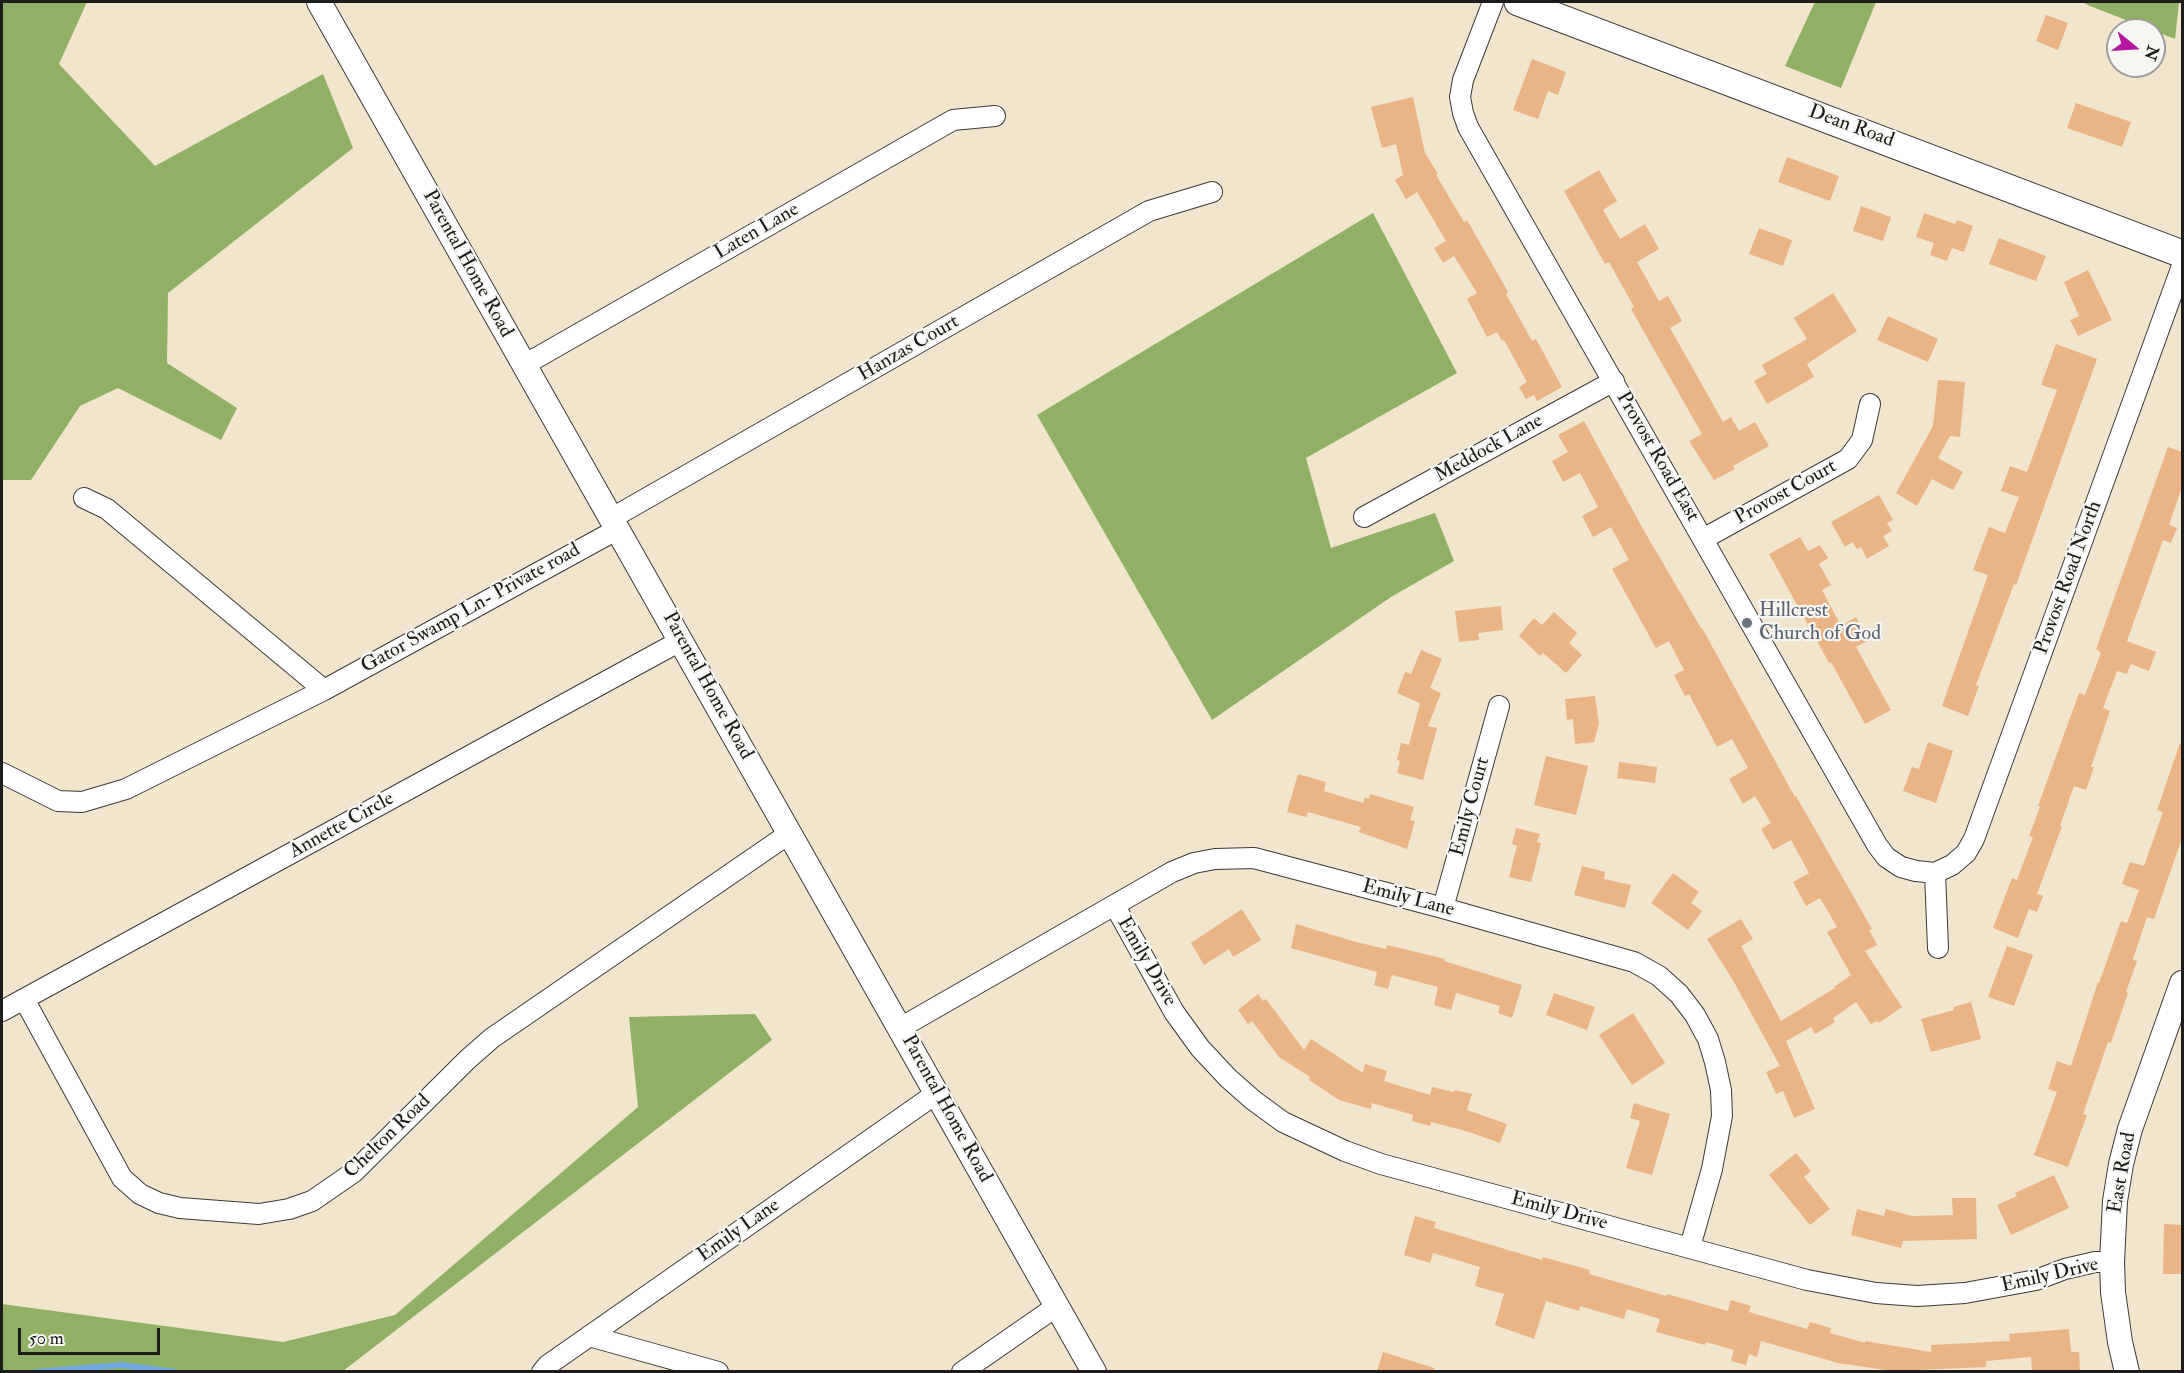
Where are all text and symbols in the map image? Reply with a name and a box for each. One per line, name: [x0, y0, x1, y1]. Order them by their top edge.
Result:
north arrow: [2106, 18, 2166, 78]
text: N: [2139, 43, 2163, 63]
street label: Dean Road: [1805, 100, 1897, 154]
street label: Parental Home Road: [417, 186, 517, 342]
street label: Laten Lane: [711, 198, 803, 266]
street label: Hanzas Court: [854, 310, 964, 388]
street label: Provost Road East: [1610, 388, 1704, 526]
street label: Meddock Lane: [1431, 409, 1547, 489]
street label: Provost Court: [1731, 455, 1841, 531]
street label: Provost Road North: [2030, 498, 2108, 658]
street label: Gator Swamp Ln- Private road: [357, 539, 585, 679]
place label: Hillcrest Church of God: [1759, 600, 1881, 647]
street label: Parental Home Road: [657, 608, 757, 764]
marker: Hillcrest Church of God: [1740, 616, 1754, 630]
street label: Emily Court: [1446, 755, 1496, 859]
street label: Annette Circle: [286, 787, 398, 865]
street label: Emily Lane: [1359, 875, 1457, 923]
street label: Emily Drive: [1111, 913, 1181, 1011]
street label: Parental Home Road: [896, 1031, 996, 1187]
street label: Chelton Road: [340, 1090, 436, 1184]
street label: East Road: [2104, 1131, 2142, 1215]
street label: Emily Drive: [1508, 1188, 1610, 1236]
street label: Emily Lane: [693, 1194, 785, 1268]
street label: Emily Drive: [1999, 1253, 2101, 1299]
scale bar: [21, 1316, 164, 1354]
text: 50 m: [29, 1327, 64, 1350]

